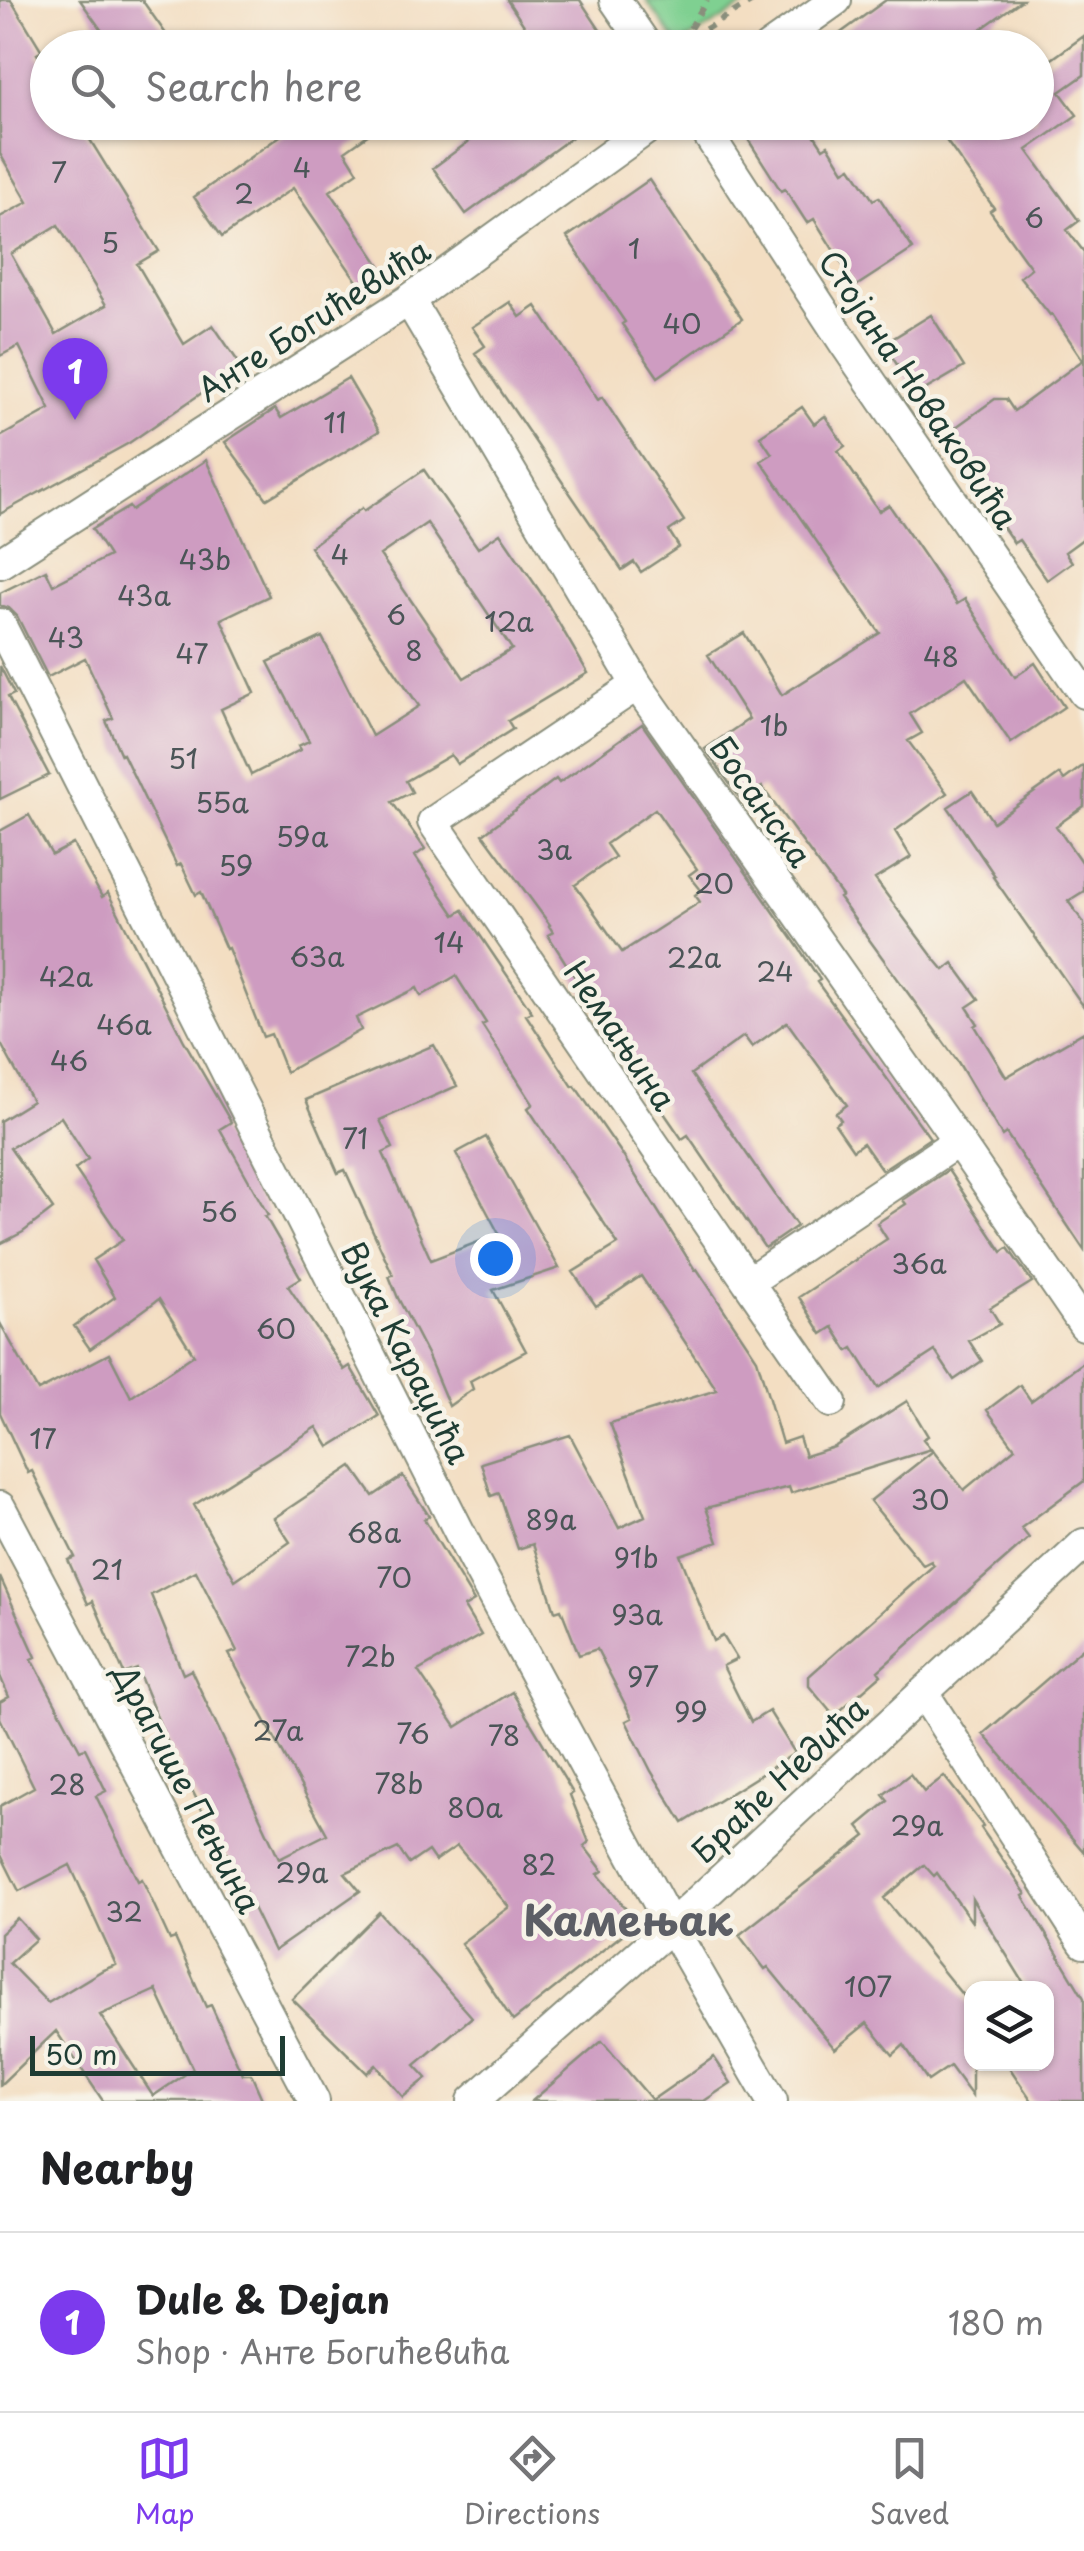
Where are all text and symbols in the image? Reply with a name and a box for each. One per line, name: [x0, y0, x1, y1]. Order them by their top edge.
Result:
search box: [30, 30, 1054, 140]
text: Search here: [145, 57, 362, 114]
icon: search: [65, 58, 120, 113]
house number: 4: [293, 145, 311, 188]
house number: 7: [51, 150, 67, 193]
house number: 2: [234, 171, 254, 214]
house number: 6: [1024, 195, 1044, 238]
house number: 5: [101, 220, 119, 263]
street label: Анте Богићевића: [187, 225, 439, 412]
house number: 1: [628, 226, 640, 269]
street label: Стојана Новаковића: [808, 240, 1030, 538]
house number: 40: [663, 301, 701, 344]
pin: 1: [42, 338, 108, 420]
house number: 11: [323, 400, 347, 443]
house number: 4: [331, 532, 349, 575]
house number: 43b: [179, 537, 231, 580]
house number: 43a: [117, 573, 171, 616]
house number: 6: [386, 592, 406, 635]
house number: 12a: [484, 599, 534, 642]
house number: 43: [48, 615, 84, 658]
house number: 8: [405, 628, 423, 671]
house number: 47: [176, 631, 209, 674]
house number: 48: [923, 634, 959, 677]
house number: 1b: [760, 703, 788, 746]
street label: Босанска: [699, 726, 825, 876]
house number: 51: [168, 736, 198, 779]
house number: 55a: [195, 780, 249, 823]
house number: 59a: [276, 814, 329, 857]
house number: 3a: [536, 827, 573, 870]
house number: 59: [219, 843, 253, 886]
house number: 20: [694, 861, 734, 904]
house number: 14: [433, 920, 465, 963]
house number: 63a: [290, 934, 345, 977]
house number: 22a: [667, 935, 722, 978]
house number: 24: [756, 949, 794, 992]
street label: Немањина: [553, 950, 689, 1120]
house number: 42a: [39, 954, 94, 997]
house number: 46a: [96, 1002, 152, 1045]
house number: 46: [50, 1038, 88, 1081]
house number: 71: [342, 1116, 368, 1159]
house number: 56: [200, 1189, 238, 1232]
street label: Вука Караџића: [330, 1232, 484, 1472]
your location: [470, 1233, 521, 1284]
house number: 36a: [891, 1241, 947, 1284]
house number: 60: [256, 1306, 296, 1349]
house number: 17: [29, 1416, 57, 1459]
house number: 30: [911, 1477, 949, 1520]
house number: 89a: [526, 1497, 577, 1540]
house number: 68a: [347, 1510, 402, 1553]
house number: 91b: [613, 1535, 659, 1578]
house number: 21: [91, 1547, 123, 1590]
house number: 70: [376, 1555, 412, 1598]
house number: 93a: [611, 1592, 663, 1635]
house number: 72b: [344, 1634, 396, 1677]
street label: Драгише Пењина: [101, 1654, 274, 1921]
house number: 97: [627, 1654, 659, 1697]
street label: Браће Недића: [680, 1684, 878, 1874]
house number: 99: [674, 1689, 708, 1732]
house number: 27a: [253, 1708, 304, 1751]
house number: 76: [396, 1711, 430, 1754]
house number: 78: [488, 1713, 520, 1756]
house number: 78b: [375, 1761, 423, 1804]
house number: 28: [48, 1762, 86, 1805]
house number: 80a: [447, 1785, 503, 1828]
house number: 29a: [891, 1803, 944, 1846]
house number: 82: [522, 1842, 556, 1885]
house number: 29a: [276, 1850, 329, 1893]
district label: Камењак: [523, 1887, 733, 1950]
house number: 32: [105, 1889, 143, 1932]
house number: 107: [844, 1964, 892, 2007]
map controls: [964, 1981, 1054, 2071]
button: layers: [964, 1981, 1054, 2071]
scale bar: [30, 2031, 285, 2076]
text: 50 m: [45, 2032, 118, 2075]
text: Nearby: [40, 2135, 194, 2198]
text: Dule & Dejan: [135, 2270, 390, 2327]
text: 1: [65, 2298, 80, 2346]
text: 180 m: [948, 2298, 1044, 2346]
text: Shop · Анте Богићевића: [135, 2327, 509, 2375]
tab: Map: [135, 2431, 195, 2534]
tab: Directions: [464, 2431, 600, 2534]
tab: Saved: [870, 2431, 949, 2534]

